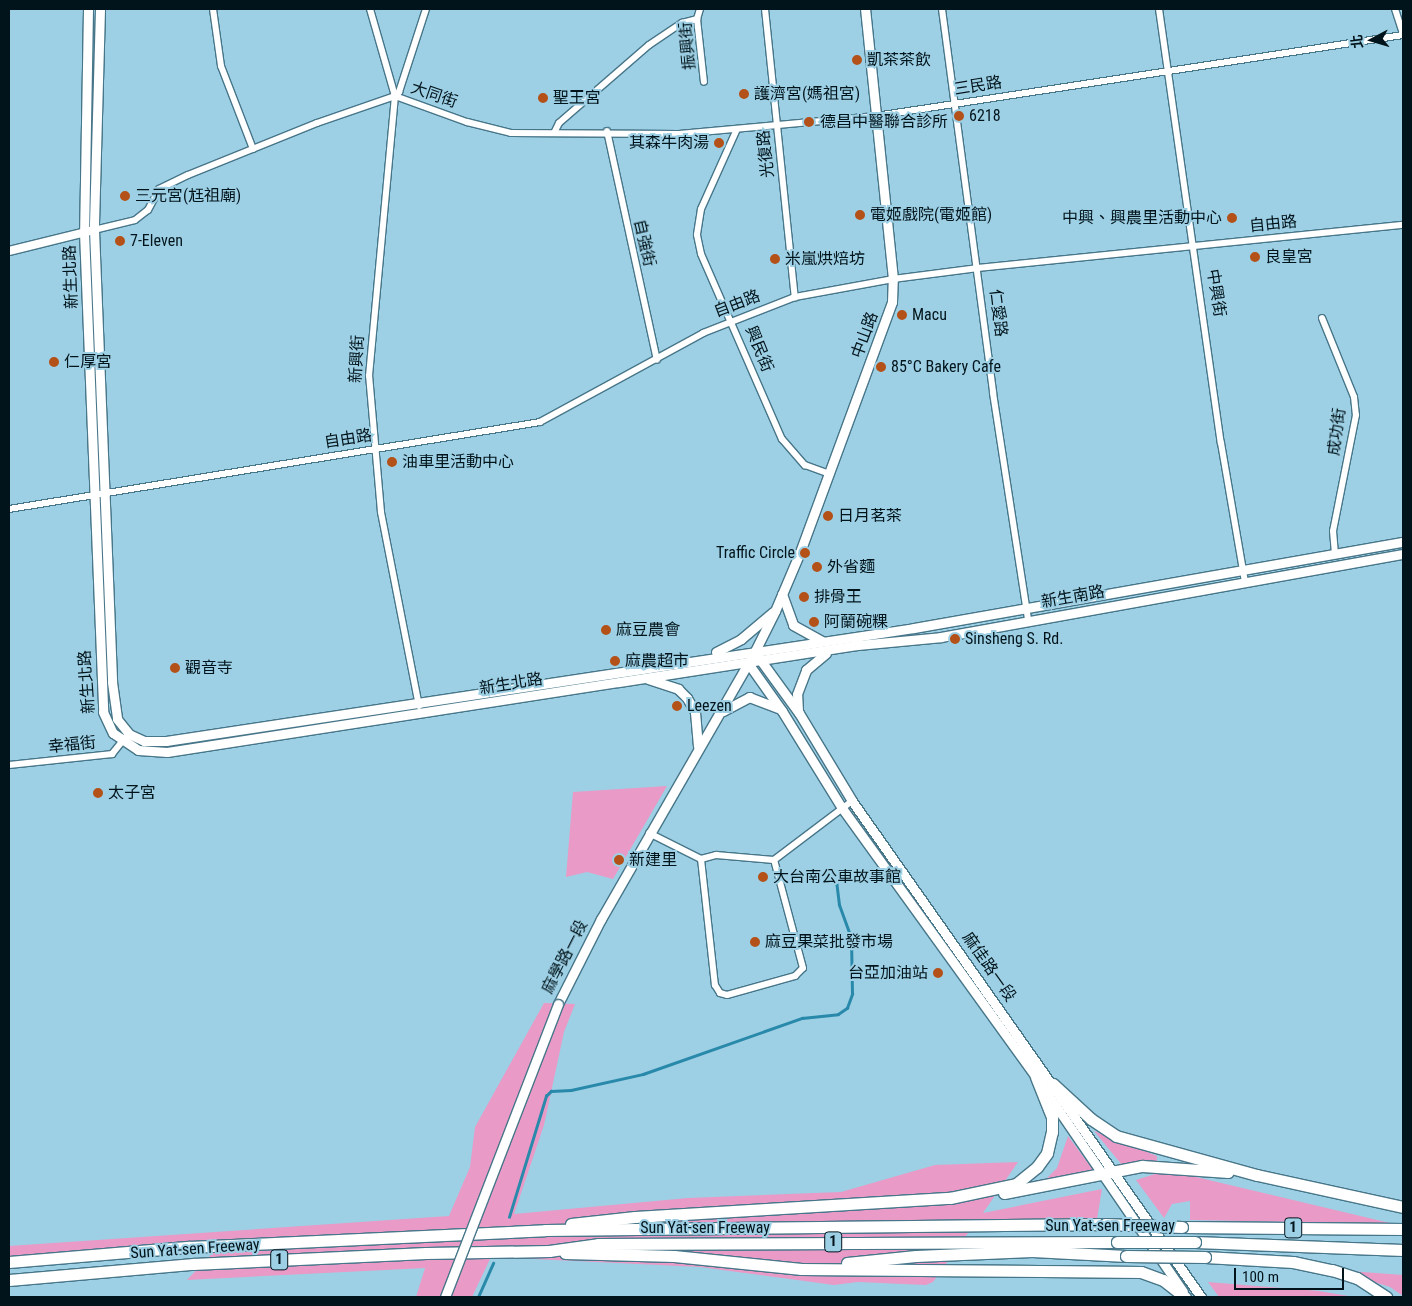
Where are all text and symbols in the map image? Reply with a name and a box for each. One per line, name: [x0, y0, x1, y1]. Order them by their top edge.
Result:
north arrow: [1347, 15, 1397, 65]
street label: 振興街: [676, 21, 700, 71]
text: 北: [1348, 34, 1366, 49]
place label: 凱茶茶飲: [867, 50, 931, 70]
marker: 凱茶茶飲: [851, 54, 863, 66]
street label: 三民路: [953, 73, 1003, 99]
street label: 大同街: [408, 78, 460, 112]
place label: 護濟宮(媽祖宮): [754, 84, 860, 104]
place label: 聖王宮: [553, 88, 601, 108]
marker: 護濟宮(媽祖宮): [738, 88, 750, 100]
marker: 聖王宮: [537, 92, 549, 104]
place label: 6218: [969, 106, 1001, 126]
marker: 6218: [953, 110, 965, 122]
place label: 德昌中醫聯合診所: [820, 112, 948, 132]
marker: 德昌中醫聯合診所: [802, 115, 816, 129]
street label: 光復路: [754, 129, 778, 179]
place label: 其森牛肉湯: [629, 133, 709, 153]
marker: 其森牛肉湯: [713, 137, 725, 149]
place label: 三元宮(尪祖廟): [135, 186, 241, 206]
marker: 三元宮(尪祖廟): [119, 190, 131, 202]
place label: 電姬戲院(電姬館): [870, 205, 992, 225]
place label: 中興、興農里活動中心: [1062, 208, 1222, 228]
marker: 電姬戲院(電姬館): [854, 209, 866, 221]
marker: 中興、興農里活動中心: [1226, 212, 1238, 224]
street label: 自由路: [1248, 212, 1298, 236]
street label: 自強街: [629, 217, 659, 269]
place label: 7-Eleven: [130, 231, 183, 251]
marker: 7-Eleven: [114, 235, 126, 247]
street label: 新生北路: [60, 245, 82, 309]
place label: 良皇宮: [1265, 247, 1313, 267]
place label: 米嵐烘焙坊: [785, 249, 865, 269]
marker: 良皇宮: [1249, 251, 1261, 263]
marker: 米嵐烘焙坊: [769, 253, 781, 265]
street label: 中興街: [1203, 268, 1229, 318]
street label: 自由路: [711, 286, 763, 322]
street label: 仁愛路: [986, 288, 1010, 338]
place label: Macu: [912, 305, 947, 325]
street label: 中山路: [848, 309, 882, 361]
marker: Macu: [896, 309, 908, 321]
street label: 興民街: [741, 323, 777, 375]
street label: 新興街: [346, 335, 368, 383]
place label: 仁厚宮: [64, 352, 112, 372]
marker: 仁厚宮: [48, 356, 60, 368]
place label: 85°C Bakery Cafe: [891, 357, 1001, 377]
marker: 85°C Bakery Cafe: [875, 361, 887, 373]
street label: 成功街: [1324, 407, 1350, 457]
street label: 自由路: [323, 426, 373, 452]
place label: 油車里活動中心: [402, 452, 514, 472]
marker: 油車里活動中心: [386, 456, 398, 468]
place label: 日月茗茶: [838, 506, 902, 526]
marker: 日月茗茶: [822, 510, 834, 522]
place label: Traffic Circle: [716, 543, 795, 563]
marker: Traffic Circle: [799, 547, 811, 559]
place label: 外省麵: [827, 557, 875, 577]
marker: 外省麵: [811, 561, 823, 573]
street label: 新生南路: [1040, 582, 1106, 612]
place label: 排骨王: [814, 587, 862, 607]
marker: 排骨王: [798, 591, 810, 603]
place label: 阿蘭碗粿: [824, 612, 888, 632]
marker: 阿蘭碗粿: [808, 616, 820, 628]
place label: 麻豆農會: [616, 620, 680, 640]
marker: 麻豆農會: [600, 624, 612, 636]
place label: Sinsheng S. Rd.: [965, 629, 1063, 649]
marker: Sinsheng S. Rd.: [949, 633, 961, 645]
street label: 新生北路: [75, 649, 99, 715]
place label: 麻農超市: [625, 651, 689, 671]
marker: 麻農超市: [609, 655, 621, 667]
place label: 觀音寺: [185, 658, 233, 678]
marker: 觀音寺: [169, 662, 181, 674]
street label: 新生北路: [478, 670, 544, 698]
place label: Leezen: [687, 696, 732, 716]
marker: Leezen: [671, 700, 683, 712]
street label: 幸福街: [47, 733, 97, 757]
place label: 太子宮: [108, 783, 156, 803]
marker: 太子宮: [92, 787, 104, 799]
place label: 新建里: [629, 850, 677, 870]
marker: 新建里: [613, 854, 625, 866]
place label: 大台南公車故事館: [773, 867, 901, 887]
marker: 大台南公車故事館: [757, 871, 769, 883]
street label: 麻學路一段: [538, 917, 592, 997]
street label: 麻佳路一段: [958, 929, 1020, 1005]
place label: 麻豆果菜批發市場: [765, 932, 893, 952]
marker: 麻豆果菜批發市場: [749, 936, 761, 948]
place label: 台亞加油站: [848, 963, 928, 983]
marker: 台亞加油站: [932, 967, 944, 979]
street label: Sun Yat-sen Freeway: [1045, 1216, 1175, 1236]
road number: 1: [1283, 1216, 1303, 1240]
street label: Sun Yat-sen Freeway: [640, 1218, 770, 1238]
road number: 1: [823, 1230, 843, 1254]
street label: Sun Yat-sen Freeway: [130, 1235, 260, 1263]
road number: 1: [269, 1248, 289, 1272]
scale bar: [1237, 1258, 1347, 1290]
text: 100 m: [1242, 1268, 1279, 1286]

